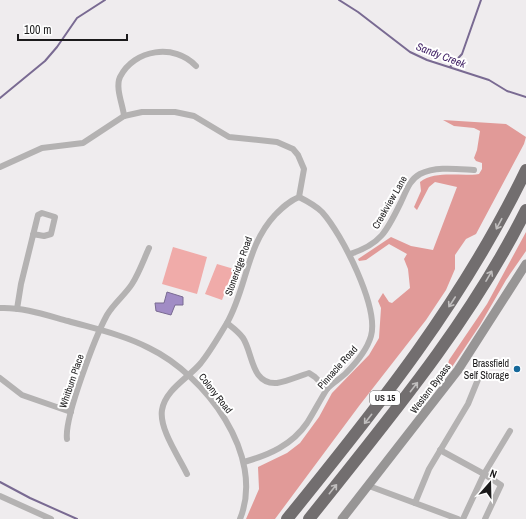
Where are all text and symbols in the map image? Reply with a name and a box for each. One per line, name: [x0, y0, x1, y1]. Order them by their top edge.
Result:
scale bar: [18, 16, 127, 42]
text: 100 m: [24, 22, 51, 38]
water label: Sandy Creek: [414, 39, 468, 71]
street label: Creekview Lane: [369, 173, 410, 231]
one-way arrow: [495, 218, 502, 230]
street label: Stoneridge Road: [222, 235, 255, 298]
one-way arrow: [485, 271, 493, 282]
one-way arrow: [448, 297, 456, 308]
street label: Pinnacle Road: [315, 343, 360, 392]
street label: Whitburn Place: [56, 352, 87, 410]
place label: Brassfield Self Storage: [464, 357, 509, 382]
street label: Western Bypass: [407, 361, 454, 416]
marker: Brassfield Self Storage: [512, 364, 522, 374]
street label: Colony Road: [196, 371, 235, 416]
one-way arrow: [410, 382, 418, 393]
road number: US 15: [370, 391, 400, 405]
one-way arrow: [363, 414, 372, 425]
north arrow: [470, 463, 510, 503]
text: N: [488, 466, 499, 481]
one-way arrow: [329, 483, 337, 494]

